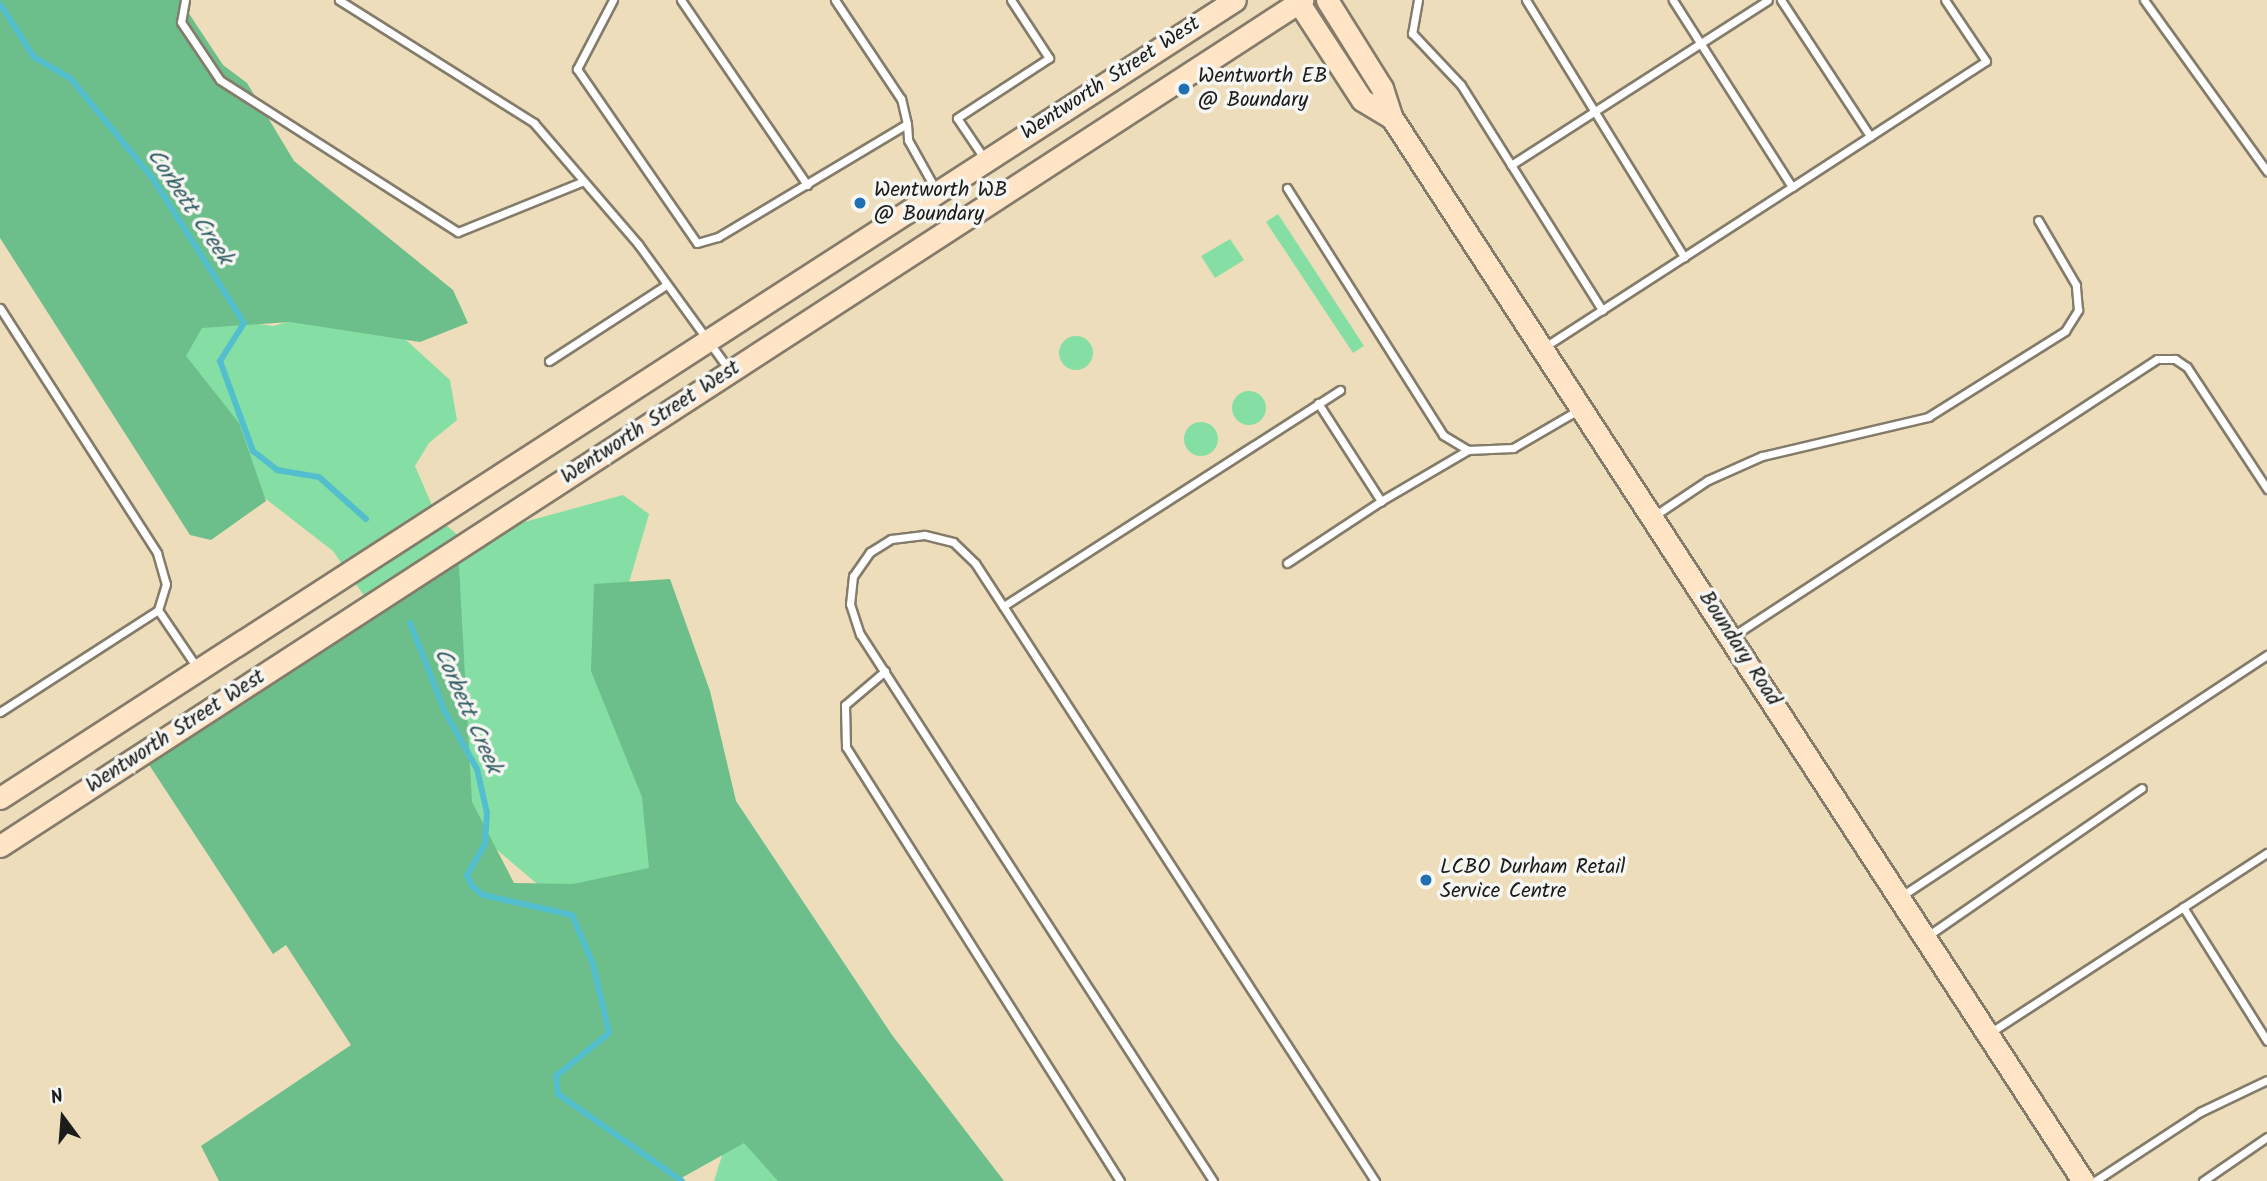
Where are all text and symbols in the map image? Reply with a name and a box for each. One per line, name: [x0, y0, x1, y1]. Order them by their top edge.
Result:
street label: Wentworth Street West: [1017, 12, 1205, 146]
place label: Wentworth EB @ Boundary: [1198, 64, 1327, 114]
marker: Wentworth EB @ Boundary: [1176, 81, 1192, 97]
water label: Corbett Creek: [140, 144, 238, 270]
place label: Wentworth WB @ Boundary: [874, 178, 1007, 228]
marker: Wentworth WB @ Boundary: [852, 195, 868, 211]
street label: Wentworth Street West: [557, 356, 745, 490]
street label: Boundary Road: [1693, 587, 1785, 711]
water label: Corbett Creek: [427, 644, 507, 778]
street label: Wentworth Street West: [82, 665, 270, 799]
place label: LCBO Durham Retail Service Centre: [1440, 855, 1625, 905]
marker: LCBO Durham Retail Service Centre: [1418, 872, 1434, 888]
text: N: [47, 1082, 67, 1114]
north arrow: [28, 1083, 98, 1153]

